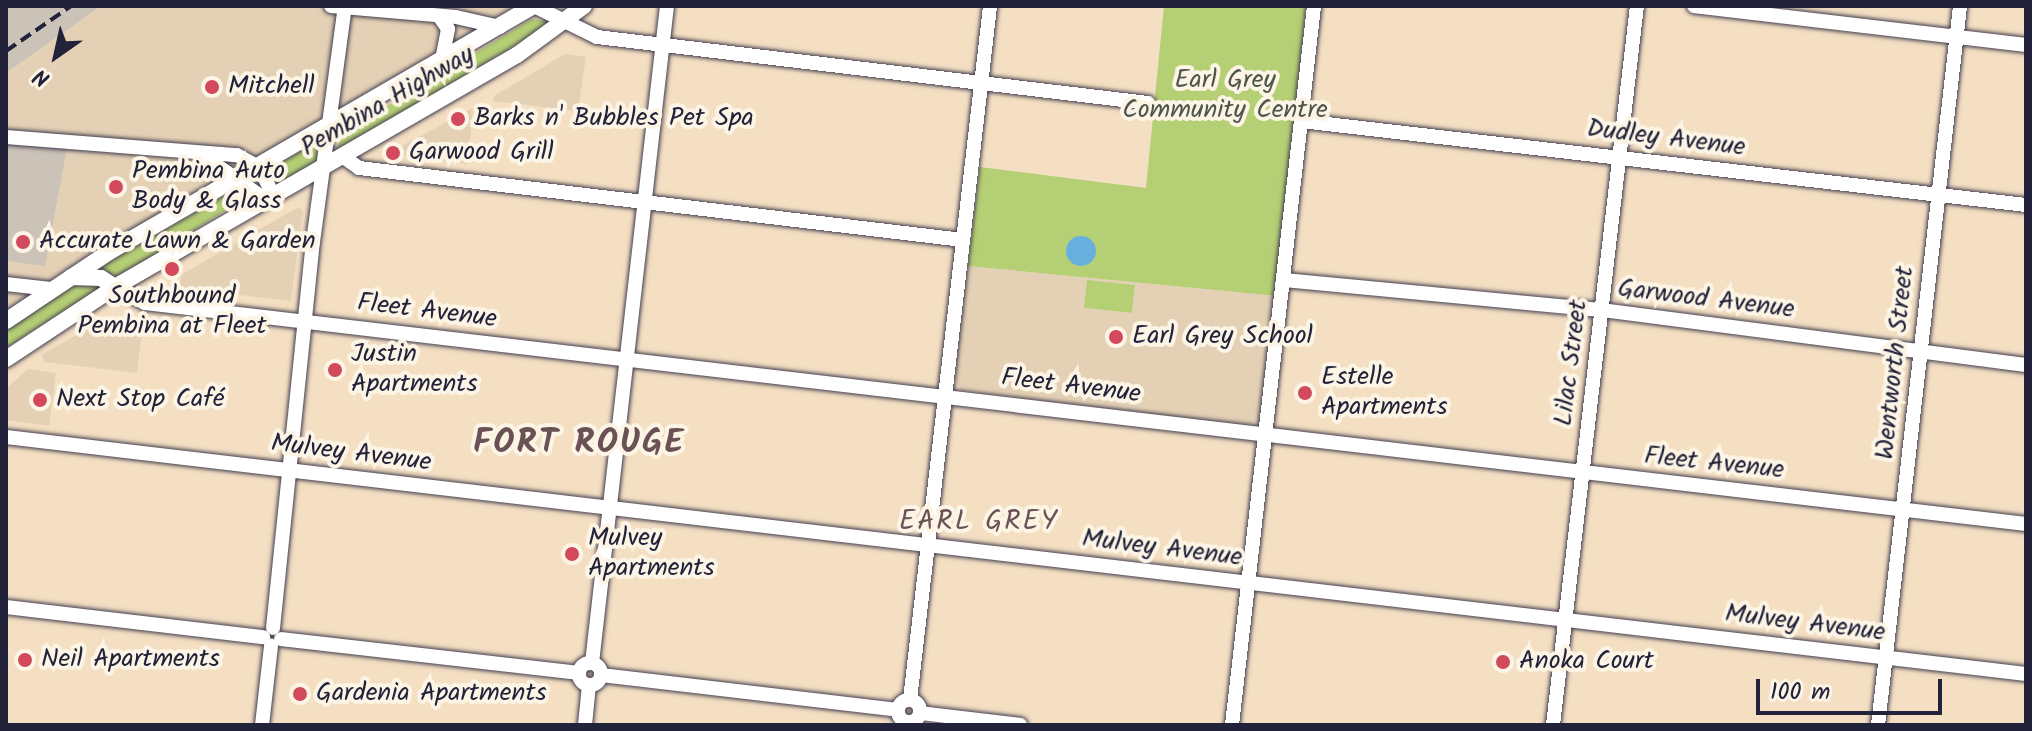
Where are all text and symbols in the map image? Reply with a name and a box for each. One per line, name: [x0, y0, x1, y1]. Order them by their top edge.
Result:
north arrow: [16, 16, 96, 96]
street label: Pembina Highway: [296, 40, 480, 164]
text: N: [27, 58, 58, 95]
park label: Earl Grey Community Centre: [1122, 65, 1328, 126]
place label: Mitchell: [228, 71, 315, 103]
marker: Mitchell: [203, 78, 221, 96]
place label: Barks n' Bubbles Pet Spa: [474, 103, 754, 135]
marker: Barks n' Bubbles Pet Spa: [449, 110, 467, 128]
street label: Dudley Avenue: [1585, 114, 1747, 164]
place label: Garwood Grill: [409, 137, 554, 169]
marker: Garwood Grill: [384, 144, 402, 162]
place label: Pembina Auto Body & Glass: [132, 156, 285, 218]
marker: Pembina Auto Body & Glass: [107, 178, 125, 196]
place label: Accurate Lawn & Garden: [39, 226, 316, 258]
marker: Accurate Lawn & Garden: [14, 233, 32, 251]
marker: Southbound Pembina at Fleet: [163, 260, 181, 278]
street label: Wentworth Street: [1870, 265, 1922, 461]
street label: Garwood Avenue: [1616, 274, 1796, 326]
place label: Southbound Pembina at Fleet: [78, 281, 266, 342]
street label: Fleet Avenue: [355, 288, 499, 336]
street label: Lilac Street: [1549, 298, 1595, 428]
place label: Earl Grey School: [1132, 321, 1313, 353]
marker: Earl Grey School: [1107, 328, 1125, 346]
place label: Justin Apartments: [351, 339, 477, 400]
marker: Justin Apartments: [326, 361, 344, 379]
place label: Estelle Apartments: [1321, 362, 1447, 424]
street label: Fleet Avenue: [999, 363, 1143, 411]
place label: Next Stop Café: [56, 384, 224, 416]
marker: Estelle Apartments: [1296, 384, 1314, 402]
marker: Next Stop Café: [31, 391, 49, 409]
district label: FORT ROUGE: [473, 424, 685, 464]
street label: Mulvey Avenue: [269, 429, 433, 479]
street label: Fleet Avenue: [1643, 441, 1785, 487]
district label: EARL GREY: [899, 505, 1059, 539]
place label: Mulvey Apartments: [588, 523, 714, 584]
street label: Mulvey Avenue: [1080, 524, 1244, 574]
marker: Mulvey Apartments: [563, 545, 581, 563]
street label: Mulvey Avenue: [1723, 599, 1887, 649]
place label: Neil Apartments: [41, 644, 220, 676]
place label: Anoka Court: [1519, 646, 1654, 678]
marker: Neil Apartments: [16, 651, 34, 669]
marker: Anoka Court: [1494, 653, 1512, 671]
scale bar: [1760, 663, 1946, 713]
text: 100 m: [1770, 673, 1830, 712]
place label: Gardenia Apartments: [316, 678, 547, 710]
marker: Gardenia Apartments: [291, 685, 309, 703]

